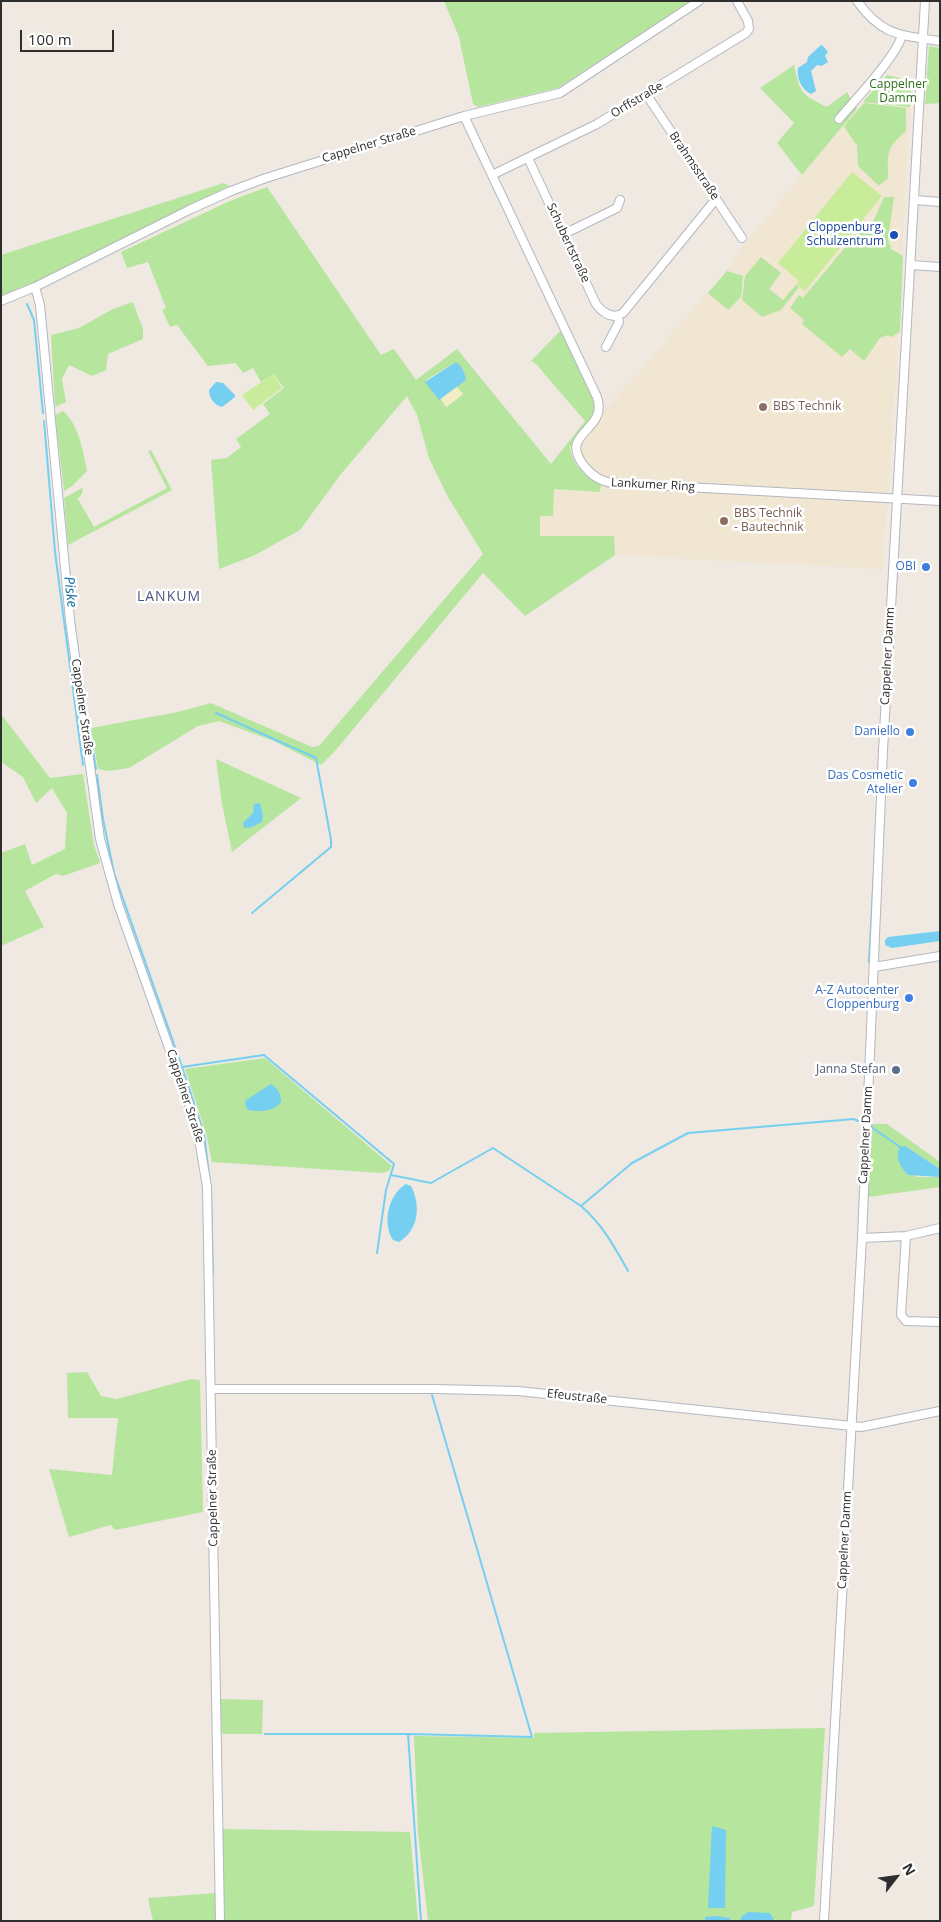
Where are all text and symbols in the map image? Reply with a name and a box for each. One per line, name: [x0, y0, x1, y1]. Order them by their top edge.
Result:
scale bar: [22, 20, 116, 52]
text: 100 m: [28, 29, 72, 49]
park label: Cappelner Damm: [869, 78, 927, 106]
street label: Orffstraße: [608, 79, 666, 121]
street label: Cappelner Straße: [320, 124, 418, 166]
street label: Brahmsstraße: [666, 129, 722, 203]
street label: Schubertstraße: [543, 201, 593, 285]
place label: Cloppenburg, Schulzentrum: [807, 221, 884, 249]
marker: Cloppenburg, Schulzentrum: [888, 229, 900, 241]
place label: BBS Technik: [773, 400, 841, 414]
marker: BBS Technik: [757, 401, 769, 413]
street label: Lankumer Ring: [611, 476, 695, 494]
place label: BBS Technik - Bautechnik: [734, 507, 804, 535]
marker: BBS Technik - Bautechnik: [718, 515, 730, 527]
place label: OBI: [896, 560, 916, 574]
marker: OBI: [920, 561, 932, 573]
water label: Piske: [60, 575, 80, 609]
district label: LANKUM: [136, 589, 202, 605]
street label: Cappelner Damm: [878, 606, 898, 706]
street label: Cappelner Straße: [68, 658, 96, 756]
place label: Daniello: [854, 725, 900, 739]
marker: Daniello: [904, 726, 916, 738]
place label: Das Cosmetic Atelier: [827, 769, 903, 797]
marker: Das Cosmetic Atelier: [907, 777, 919, 789]
place label: A-Z Autocenter Cloppenburg: [815, 984, 899, 1012]
marker: A-Z Autocenter Cloppenburg: [903, 992, 915, 1004]
street label: Cappelner Straße: [163, 1047, 207, 1145]
place label: Janna Stefan: [816, 1063, 886, 1077]
marker: Janna Stefan: [890, 1064, 902, 1076]
street label: Cappelner Damm: [856, 1085, 876, 1185]
street label: Efeustraße: [546, 1387, 608, 1407]
street label: Cappelner Straße: [205, 1449, 221, 1547]
street label: Cappelner Damm: [835, 1490, 855, 1590]
north arrow: [871, 1852, 921, 1902]
text: N: [898, 1860, 920, 1879]

